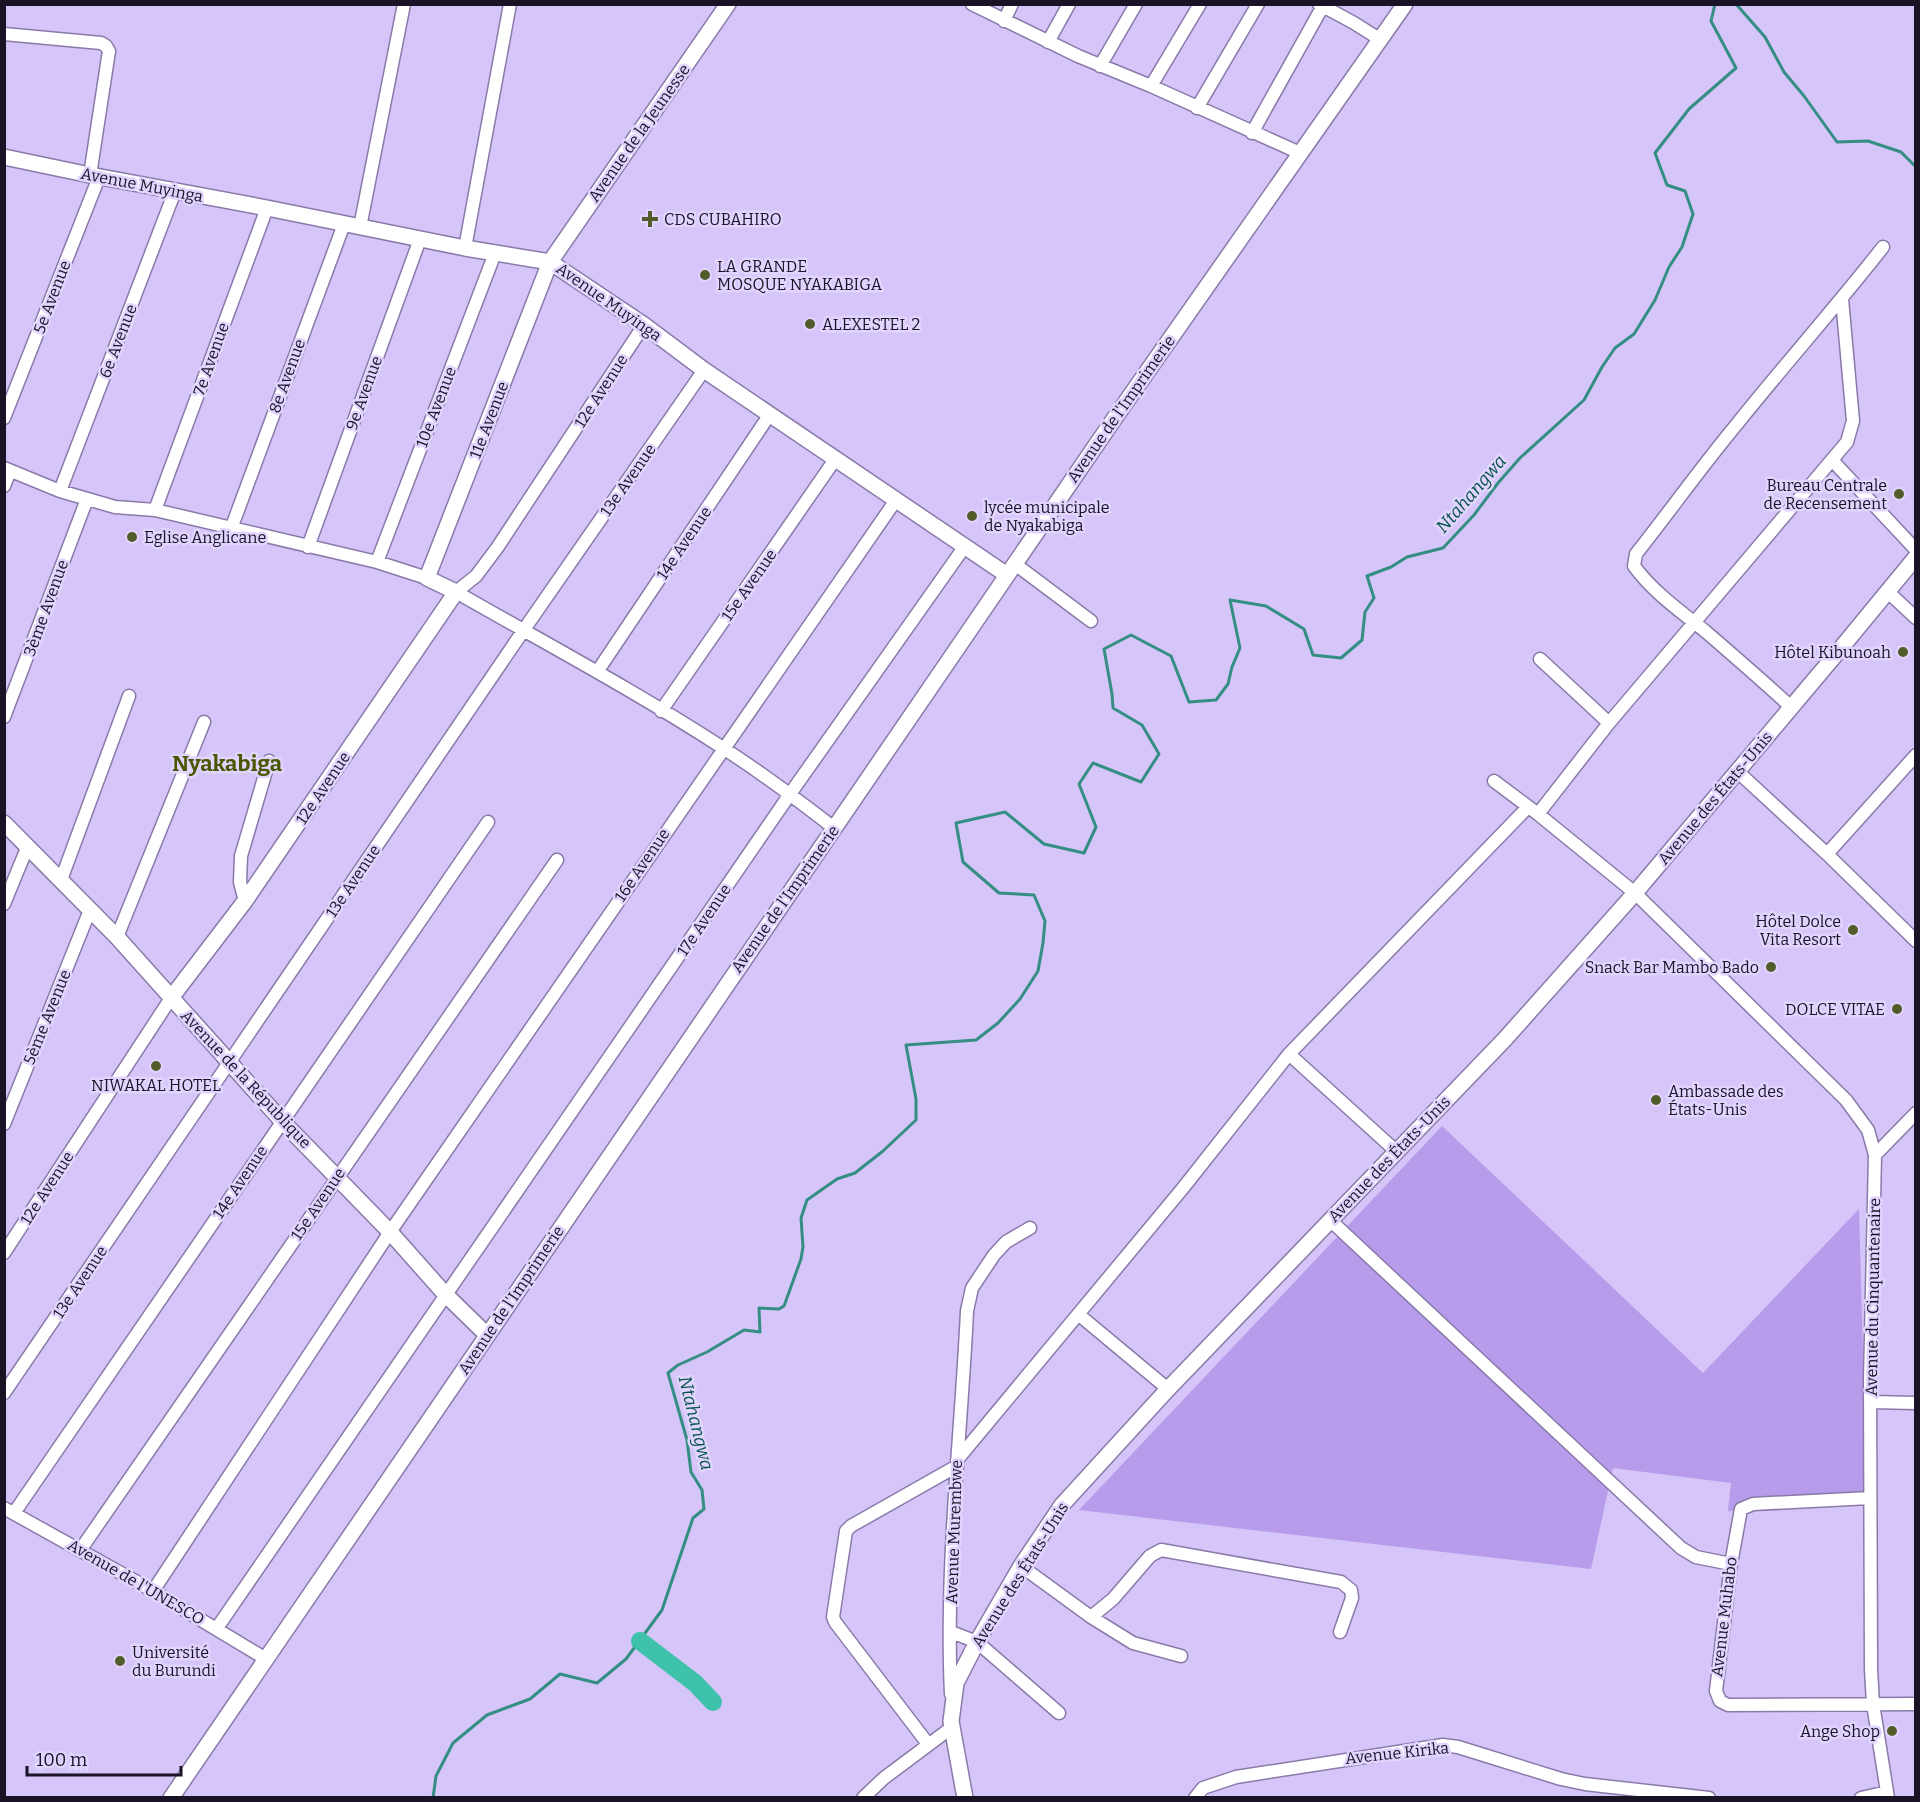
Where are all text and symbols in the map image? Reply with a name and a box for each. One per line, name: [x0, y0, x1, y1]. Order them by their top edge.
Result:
street label: Avenue de la Jeunesse: [584, 60, 694, 206]
street label: Avenue Muyinga: [79, 164, 205, 206]
marker: CDS CUBAHIRO: [641, 210, 659, 228]
place label: CDS CUBAHIRO: [664, 210, 782, 229]
place label: LA GRANDE MOSQUE NYAKABIGA: [717, 257, 883, 294]
street label: 5e Avenue: [29, 258, 75, 336]
street label: Avenue Muyinga: [553, 259, 665, 346]
marker: LA GRANDE MOSQUE NYAKABIGA: [698, 268, 712, 282]
street label: 6e Avenue: [95, 301, 141, 381]
place label: ALEXESTEL 2: [822, 315, 920, 334]
marker: ALEXESTEL 2: [803, 317, 817, 331]
street label: 7e Avenue: [189, 320, 233, 398]
street label: Avenue de l'Imprimerie: [1063, 332, 1179, 486]
street label: 8e Avenue: [265, 336, 309, 416]
street label: 12e Avenue: [570, 351, 632, 431]
street label: 9e Avenue: [342, 353, 386, 433]
street label: 10e Avenue: [412, 364, 460, 450]
street label: 11e Avenue: [466, 379, 512, 461]
street label: 13e Avenue: [596, 440, 660, 520]
water label: Ntahangwa: [1431, 450, 1511, 538]
place label: Bureau Centrale de Recensement: [1763, 476, 1887, 513]
marker: Bureau Centrale de Recensement: [1892, 487, 1906, 501]
place label: lycée municipale de Nyakabiga: [984, 498, 1110, 535]
street label: 14e Avenue: [653, 503, 715, 583]
marker: lycée municipale de Nyakabiga: [965, 509, 979, 523]
place label: Eglise Anglicane: [144, 528, 266, 547]
marker: Eglise Anglicane: [125, 530, 139, 544]
street label: 15e Avenue: [717, 545, 781, 625]
street label: 3ème Avenue: [20, 557, 72, 659]
place label: Hôtel Kibunoah: [1774, 643, 1891, 662]
marker: Hôtel Kibunoah: [1896, 645, 1910, 659]
street label: Avenue des États-Unis: [1653, 727, 1776, 868]
street label: 12e Avenue: [292, 748, 354, 828]
district label: Nyakabiga: [172, 750, 283, 777]
street label: Avenue de l'Imprimerie: [727, 822, 843, 976]
street label: 16e Avenue: [611, 825, 673, 905]
street label: 13e Avenue: [322, 841, 384, 921]
street label: 17e Avenue: [673, 880, 735, 960]
place label: Hôtel Dolce Vita Resort: [1755, 912, 1841, 949]
marker: Hôtel Dolce Vita Resort: [1846, 923, 1860, 937]
place label: Snack Bar Mambo Bado: [1585, 958, 1759, 977]
marker: Snack Bar Mambo Bado: [1764, 960, 1778, 974]
street label: 5ème Avenue: [19, 967, 75, 1067]
place label: DOLCE VITAE: [1785, 1000, 1885, 1019]
marker: DOLCE VITAE: [1890, 1002, 1904, 1016]
street label: Avenue de la République: [177, 1006, 315, 1152]
marker: NIWAKAL HOTEL: [149, 1059, 163, 1073]
place label: NIWAKAL HOTEL: [91, 1076, 221, 1095]
place label: Ambassade des États-Unis: [1668, 1082, 1784, 1119]
street label: Avenue des États-Unis: [1323, 1091, 1454, 1226]
marker: Ambassade des États-Unis: [1649, 1093, 1663, 1107]
street label: 14e Avenue: [209, 1142, 271, 1222]
street label: 12e Avenue: [16, 1148, 78, 1228]
street label: 15e Avenue: [287, 1164, 349, 1244]
street label: Avenue du Cinquantenaire: [1862, 1198, 1884, 1396]
street label: Avenue de l'Imprimerie: [454, 1222, 568, 1378]
street label: 13e Avenue: [49, 1242, 111, 1322]
water label: Ntahangwa: [674, 1374, 718, 1472]
street label: Avenue Murembwe: [942, 1459, 966, 1605]
street label: Avenue des États-Unis: [967, 1498, 1073, 1651]
street label: Avenue de l'UNESCO: [64, 1535, 208, 1629]
street label: Avenue Muhabo: [1707, 1556, 1741, 1678]
place label: Université du Burundi: [132, 1643, 216, 1680]
marker: Université du Burundi: [113, 1654, 127, 1668]
place label: Ange Shop: [1800, 1722, 1880, 1741]
marker: Ange Shop: [1885, 1724, 1899, 1738]
street label: Avenue Kirika: [1344, 1738, 1450, 1768]
scale bar: [27, 1739, 182, 1777]
text: 100 m: [36, 1749, 87, 1771]

